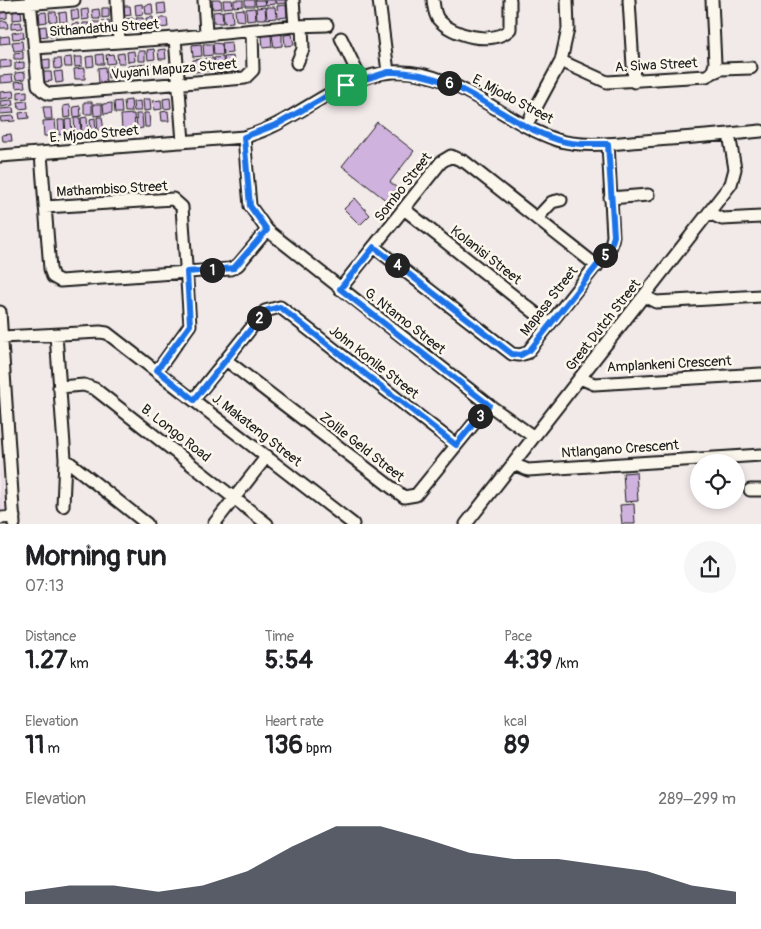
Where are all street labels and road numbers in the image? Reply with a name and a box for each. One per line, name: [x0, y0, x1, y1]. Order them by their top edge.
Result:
street label: Sithandathu Street: [48, 16, 160, 40]
street label: A. Siwa Street: [614, 54, 698, 76]
street label: Vuyani Mapuza Street: [110, 55, 238, 83]
street label: E. Mjodo Street: [470, 71, 557, 128]
street label: E. Mjodo Street: [49, 122, 140, 146]
street label: Sombo Street: [371, 149, 435, 225]
street label: Mathambiso Street: [56, 178, 168, 200]
street label: Kolanisi Street: [447, 222, 525, 288]
street label: Mapasa Street: [517, 263, 582, 339]
street label: Great Dutch Street: [562, 276, 644, 374]
street label: G. Ntamo Street: [361, 284, 449, 358]
street label: John Konile Street: [326, 322, 423, 403]
street label: Amplankeni Crescent: [606, 352, 732, 376]
street label: J. Makateng Street: [209, 390, 305, 470]
street label: B. Longo Road: [138, 400, 214, 466]
street label: Zolile Geld Street: [316, 409, 408, 486]
street label: Ntlangano Crescent: [561, 436, 680, 462]

